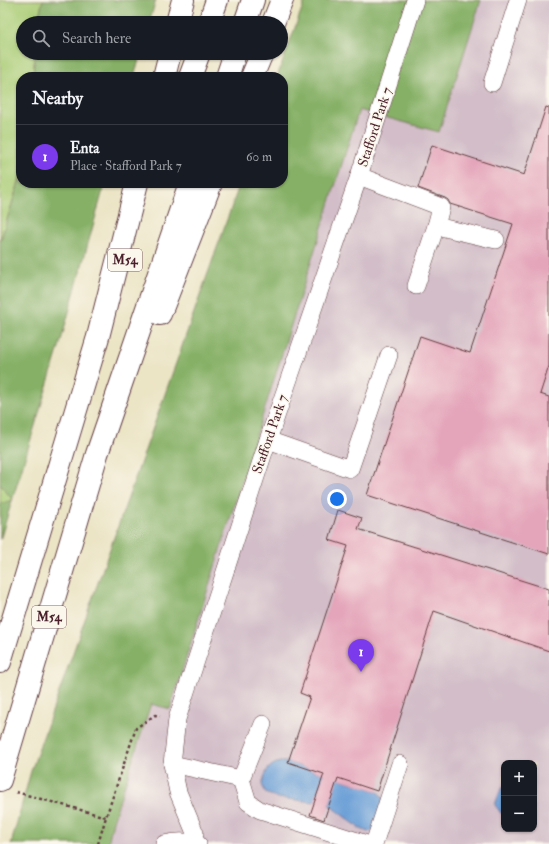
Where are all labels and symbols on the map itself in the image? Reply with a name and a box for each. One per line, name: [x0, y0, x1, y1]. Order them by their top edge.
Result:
street label: Stafford Park 7: [354, 85, 396, 169]
road number: M54: [108, 249, 142, 271]
street label: Stafford Park 7: [249, 392, 292, 476]
your location: [327, 489, 347, 509]
road number: M54: [32, 606, 66, 628]
pin: 1: [348, 639, 374, 672]

